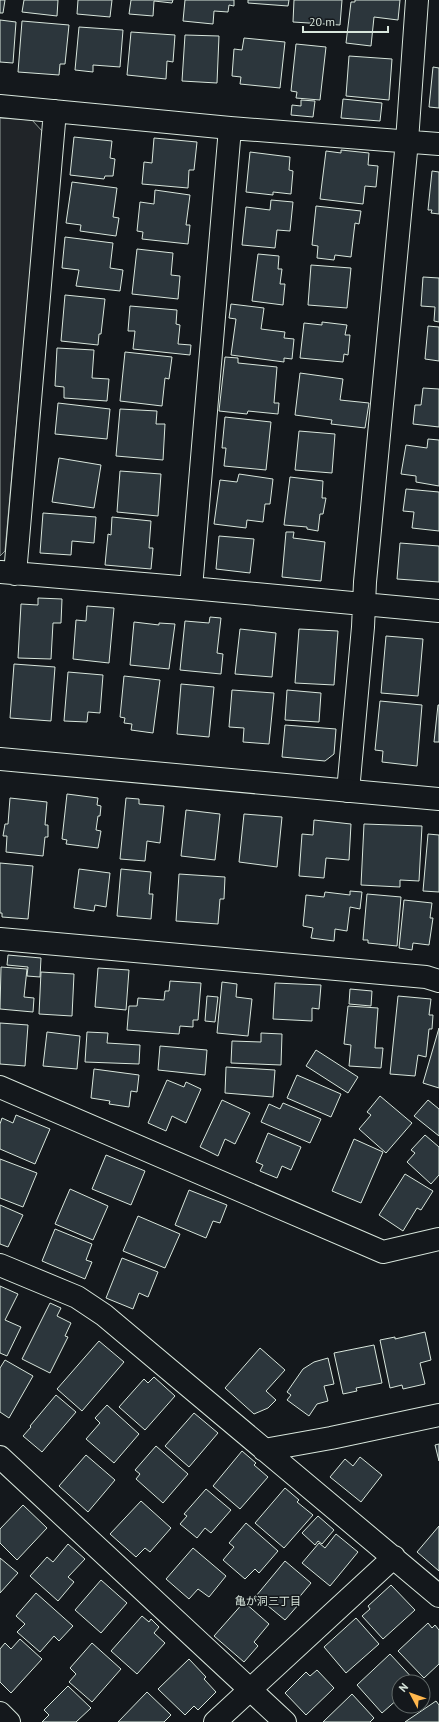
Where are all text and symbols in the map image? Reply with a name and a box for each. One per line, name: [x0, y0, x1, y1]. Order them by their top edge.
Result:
scale bar: [303, 8, 388, 34]
text: 20 m: [309, 14, 335, 29]
district label: 亀が洞三丁目: [235, 1594, 301, 1608]
north arrow: [391, 1674, 431, 1714]
text: N: [396, 1680, 411, 1695]

